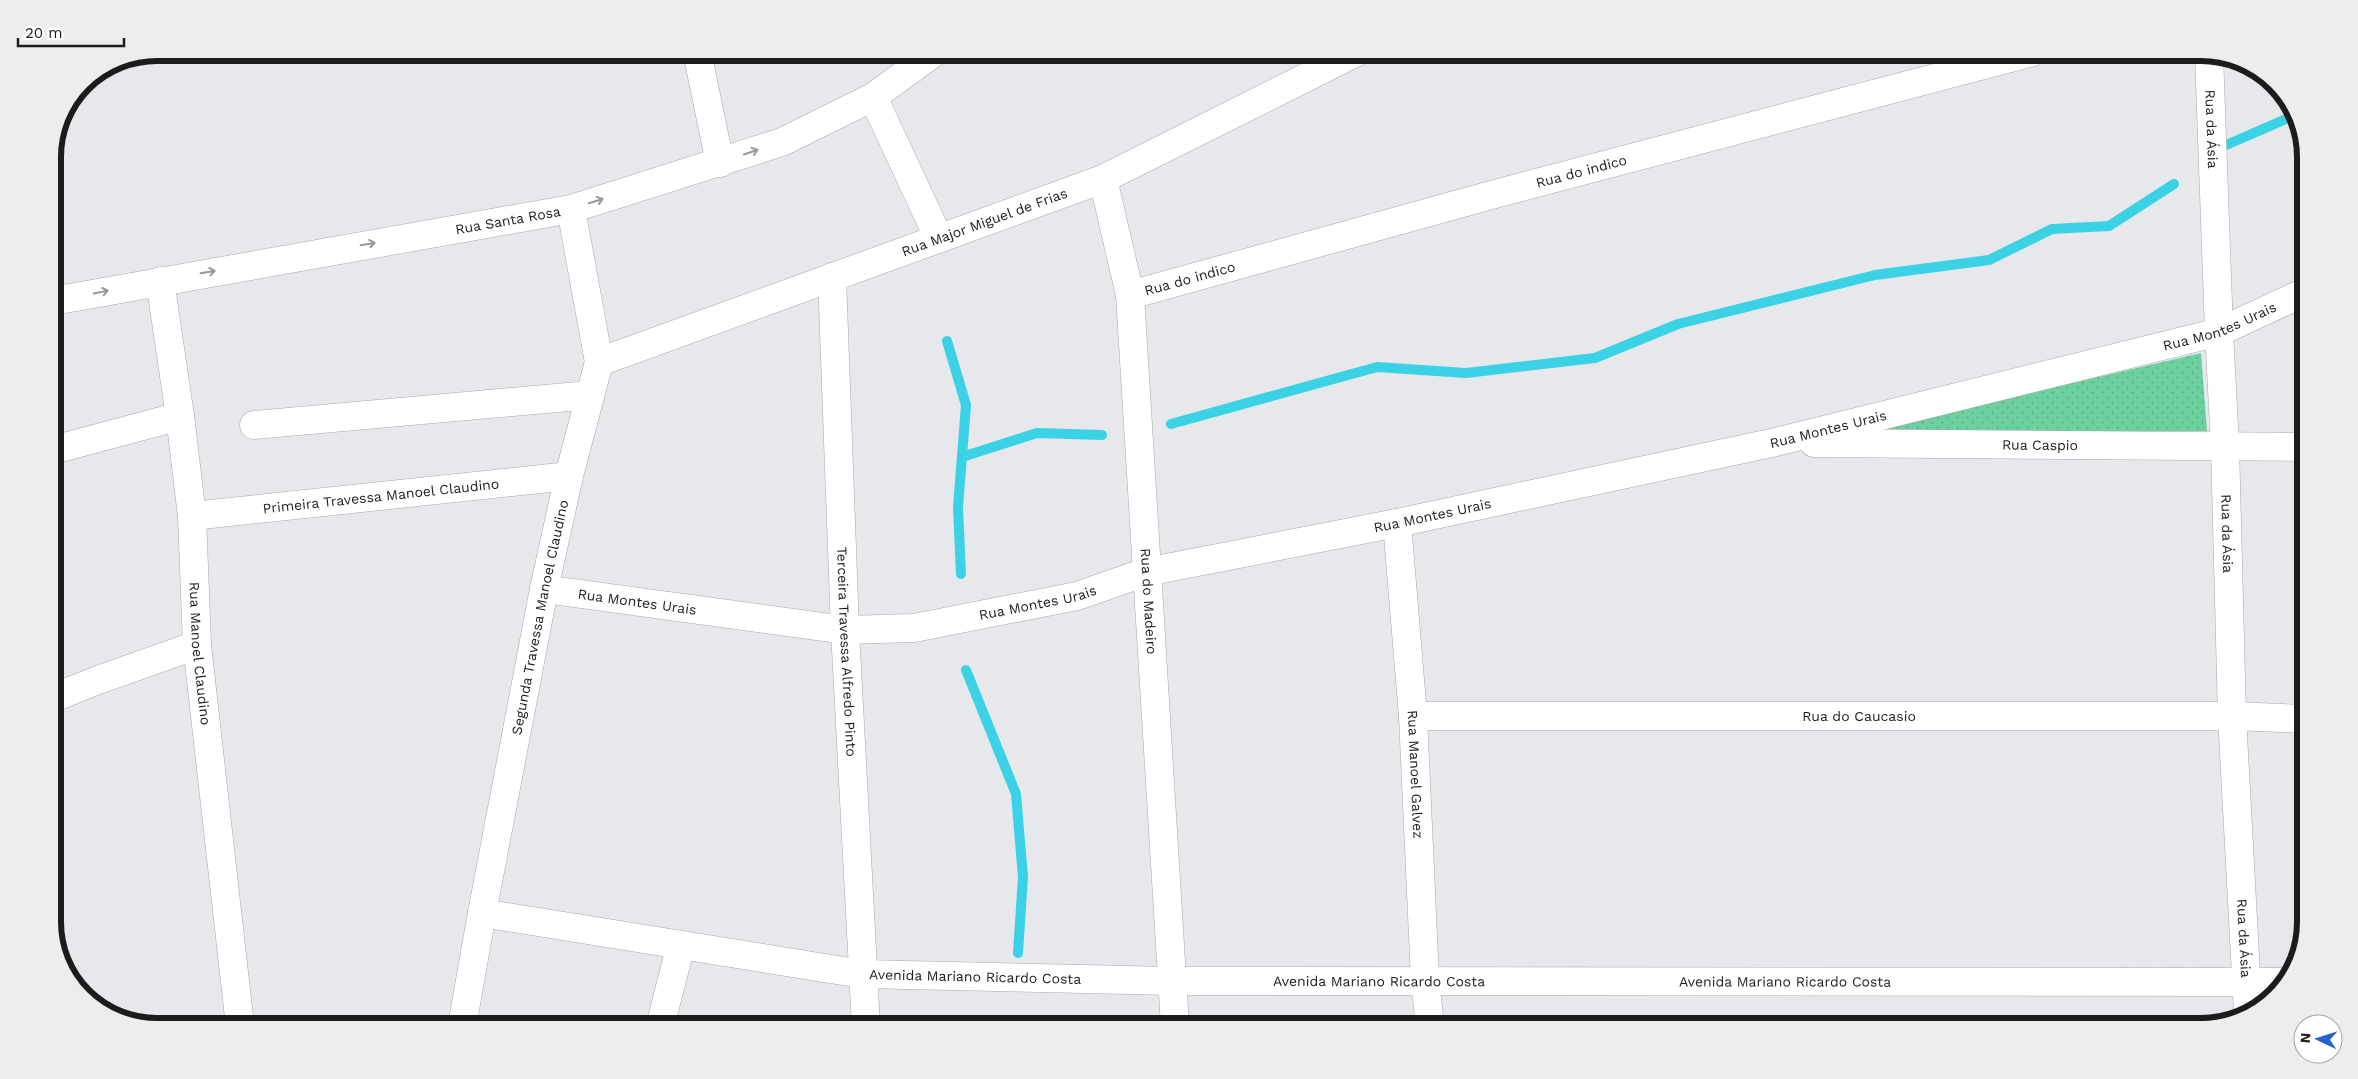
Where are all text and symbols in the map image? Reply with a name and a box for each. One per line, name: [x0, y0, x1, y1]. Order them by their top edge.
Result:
scale bar: [18, 15, 124, 47]
text: 20 m: [25, 24, 63, 42]
street label: Rua da Ásia: [2202, 89, 2221, 169]
one-way arrow: [743, 147, 759, 157]
street label: Rua do indico: [1534, 152, 1628, 191]
street label: Rua Major Miguel de Frias: [899, 185, 1069, 259]
one-way arrow: [588, 196, 604, 206]
street label: Rua Santa Rosa: [454, 203, 562, 237]
one-way arrow: [360, 239, 376, 249]
street label: Rua do indico: [1143, 258, 1237, 299]
one-way arrow: [199, 267, 215, 277]
one-way arrow: [92, 286, 108, 296]
street label: Rua Montes Urais: [2161, 299, 2279, 354]
street label: Rua Montes Urais: [1768, 407, 1888, 451]
street label: Rua Caspio: [2002, 437, 2078, 453]
street label: Primeira Travessa Manoel Claudino: [262, 475, 500, 516]
street label: Rua da Ásia: [2218, 494, 2236, 573]
street label: Rua Montes Urais: [1372, 495, 1493, 535]
street label: Segunda Travessa Manoel Claudino: [508, 498, 571, 736]
street label: Terceira Travessa Alfredo Pinto: [834, 546, 860, 757]
street label: Rua do Madeiro: [1138, 548, 1160, 655]
street label: Rua Manoel Claudino: [187, 582, 214, 726]
street label: Rua Montes Urais: [978, 582, 1098, 623]
street label: Rua Montes Urais: [577, 586, 697, 618]
street label: Rua do Caucasio: [1802, 708, 1916, 724]
street label: Rua Manoel Galvez: [1405, 709, 1427, 839]
street label: Rua da Ásia: [2234, 898, 2254, 978]
street label: Avenida Mariano Ricardo Costa: [869, 966, 1081, 987]
street label: Avenida Mariano Ricardo Costa: [1273, 973, 1485, 989]
street label: Avenida Mariano Ricardo Costa: [1679, 973, 1891, 990]
north arrow: [2293, 1014, 2343, 1064]
text: N: [2297, 1032, 2313, 1044]

